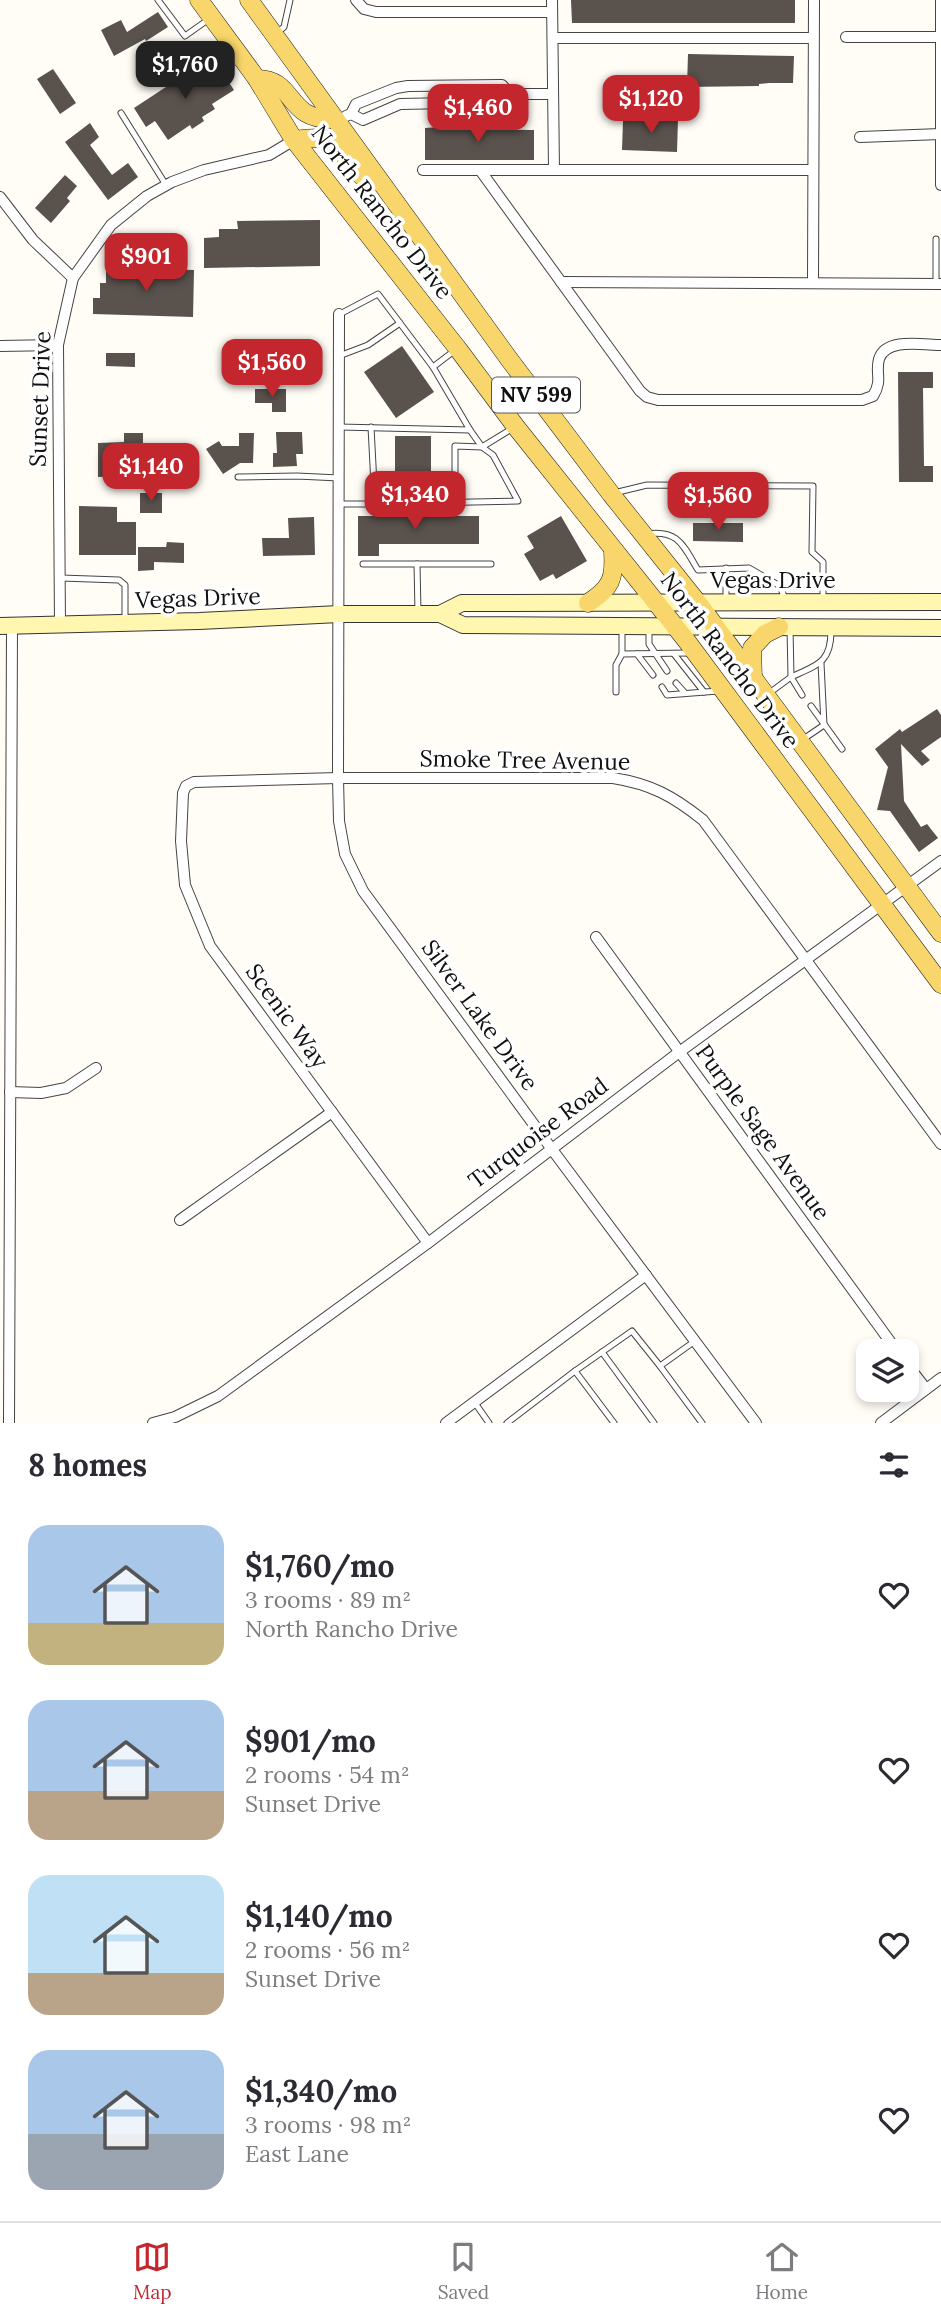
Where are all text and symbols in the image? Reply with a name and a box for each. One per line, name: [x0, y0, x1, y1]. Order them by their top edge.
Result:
pin: $1,760: [128, 42, 242, 101]
text: $1,760: [152, 49, 218, 78]
pin: $1,120: [594, 76, 708, 135]
text: $1,120: [619, 83, 683, 112]
pin: $1,460: [421, 85, 535, 144]
text: $1,460: [443, 92, 513, 121]
street label: North Rancho Drive: [305, 119, 459, 305]
pin: $901: [105, 233, 187, 293]
text: $901: [121, 241, 171, 270]
street label: Sunset Drive: [23, 331, 56, 467]
pin: $1,560: [215, 340, 329, 399]
text: $1,560: [238, 347, 306, 376]
road number: NV 599: [492, 378, 580, 412]
pin: $1,140: [94, 444, 208, 503]
text: $1,140: [118, 451, 184, 480]
pin: $1,340: [358, 472, 472, 531]
pin: $1,560: [661, 472, 775, 532]
text: $1,340: [381, 479, 449, 508]
text: $1,560: [684, 480, 752, 509]
street label: Vegas Drive: [709, 565, 836, 594]
street label: North Rancho Drive: [655, 566, 806, 753]
street label: Vegas Drive: [134, 581, 261, 614]
street label: Smoke Tree Avenue: [419, 743, 631, 776]
street label: Silver Lake Drive: [416, 934, 545, 1096]
street label: Scenic Way: [240, 958, 336, 1074]
street label: Purple Sage Avenue: [690, 1038, 837, 1225]
street label: Turquoise Road: [462, 1071, 613, 1195]
map controls: [856, 1339, 919, 1402]
button: layers: [856, 1339, 919, 1402]
text: 8 homes: [28, 1446, 147, 1484]
icon: filters: [875, 1446, 913, 1484]
text: $1,760/mo: [245, 1547, 395, 1585]
icon: home: [84, 1553, 168, 1637]
icon: heart: [875, 1576, 913, 1614]
text: 3 rooms · 89 m²: [245, 1585, 411, 1614]
text: North Rancho Drive: [245, 1614, 458, 1643]
text: $901/mo: [245, 1722, 376, 1760]
icon: home: [84, 1728, 168, 1812]
icon: heart: [875, 1751, 913, 1789]
text: 2 rooms · 54 m²: [245, 1760, 410, 1789]
text: Sunset Drive: [245, 1789, 381, 1818]
text: $1,140/mo: [245, 1897, 393, 1935]
icon: home: [84, 1903, 168, 1987]
icon: heart: [875, 1926, 913, 1964]
text: 2 rooms · 56 m²: [245, 1935, 410, 1964]
text: Sunset Drive: [245, 1964, 381, 1993]
text: $1,340/mo: [245, 2072, 397, 2110]
icon: home: [84, 2078, 168, 2162]
icon: heart: [875, 2101, 913, 2139]
text: 3 rooms · 98 m²: [245, 2110, 411, 2139]
text: East Lane: [245, 2139, 349, 2168]
tab: Map: [133, 2238, 172, 2304]
tab: Saved: [438, 2238, 489, 2304]
tab: Home: [755, 2238, 808, 2304]

